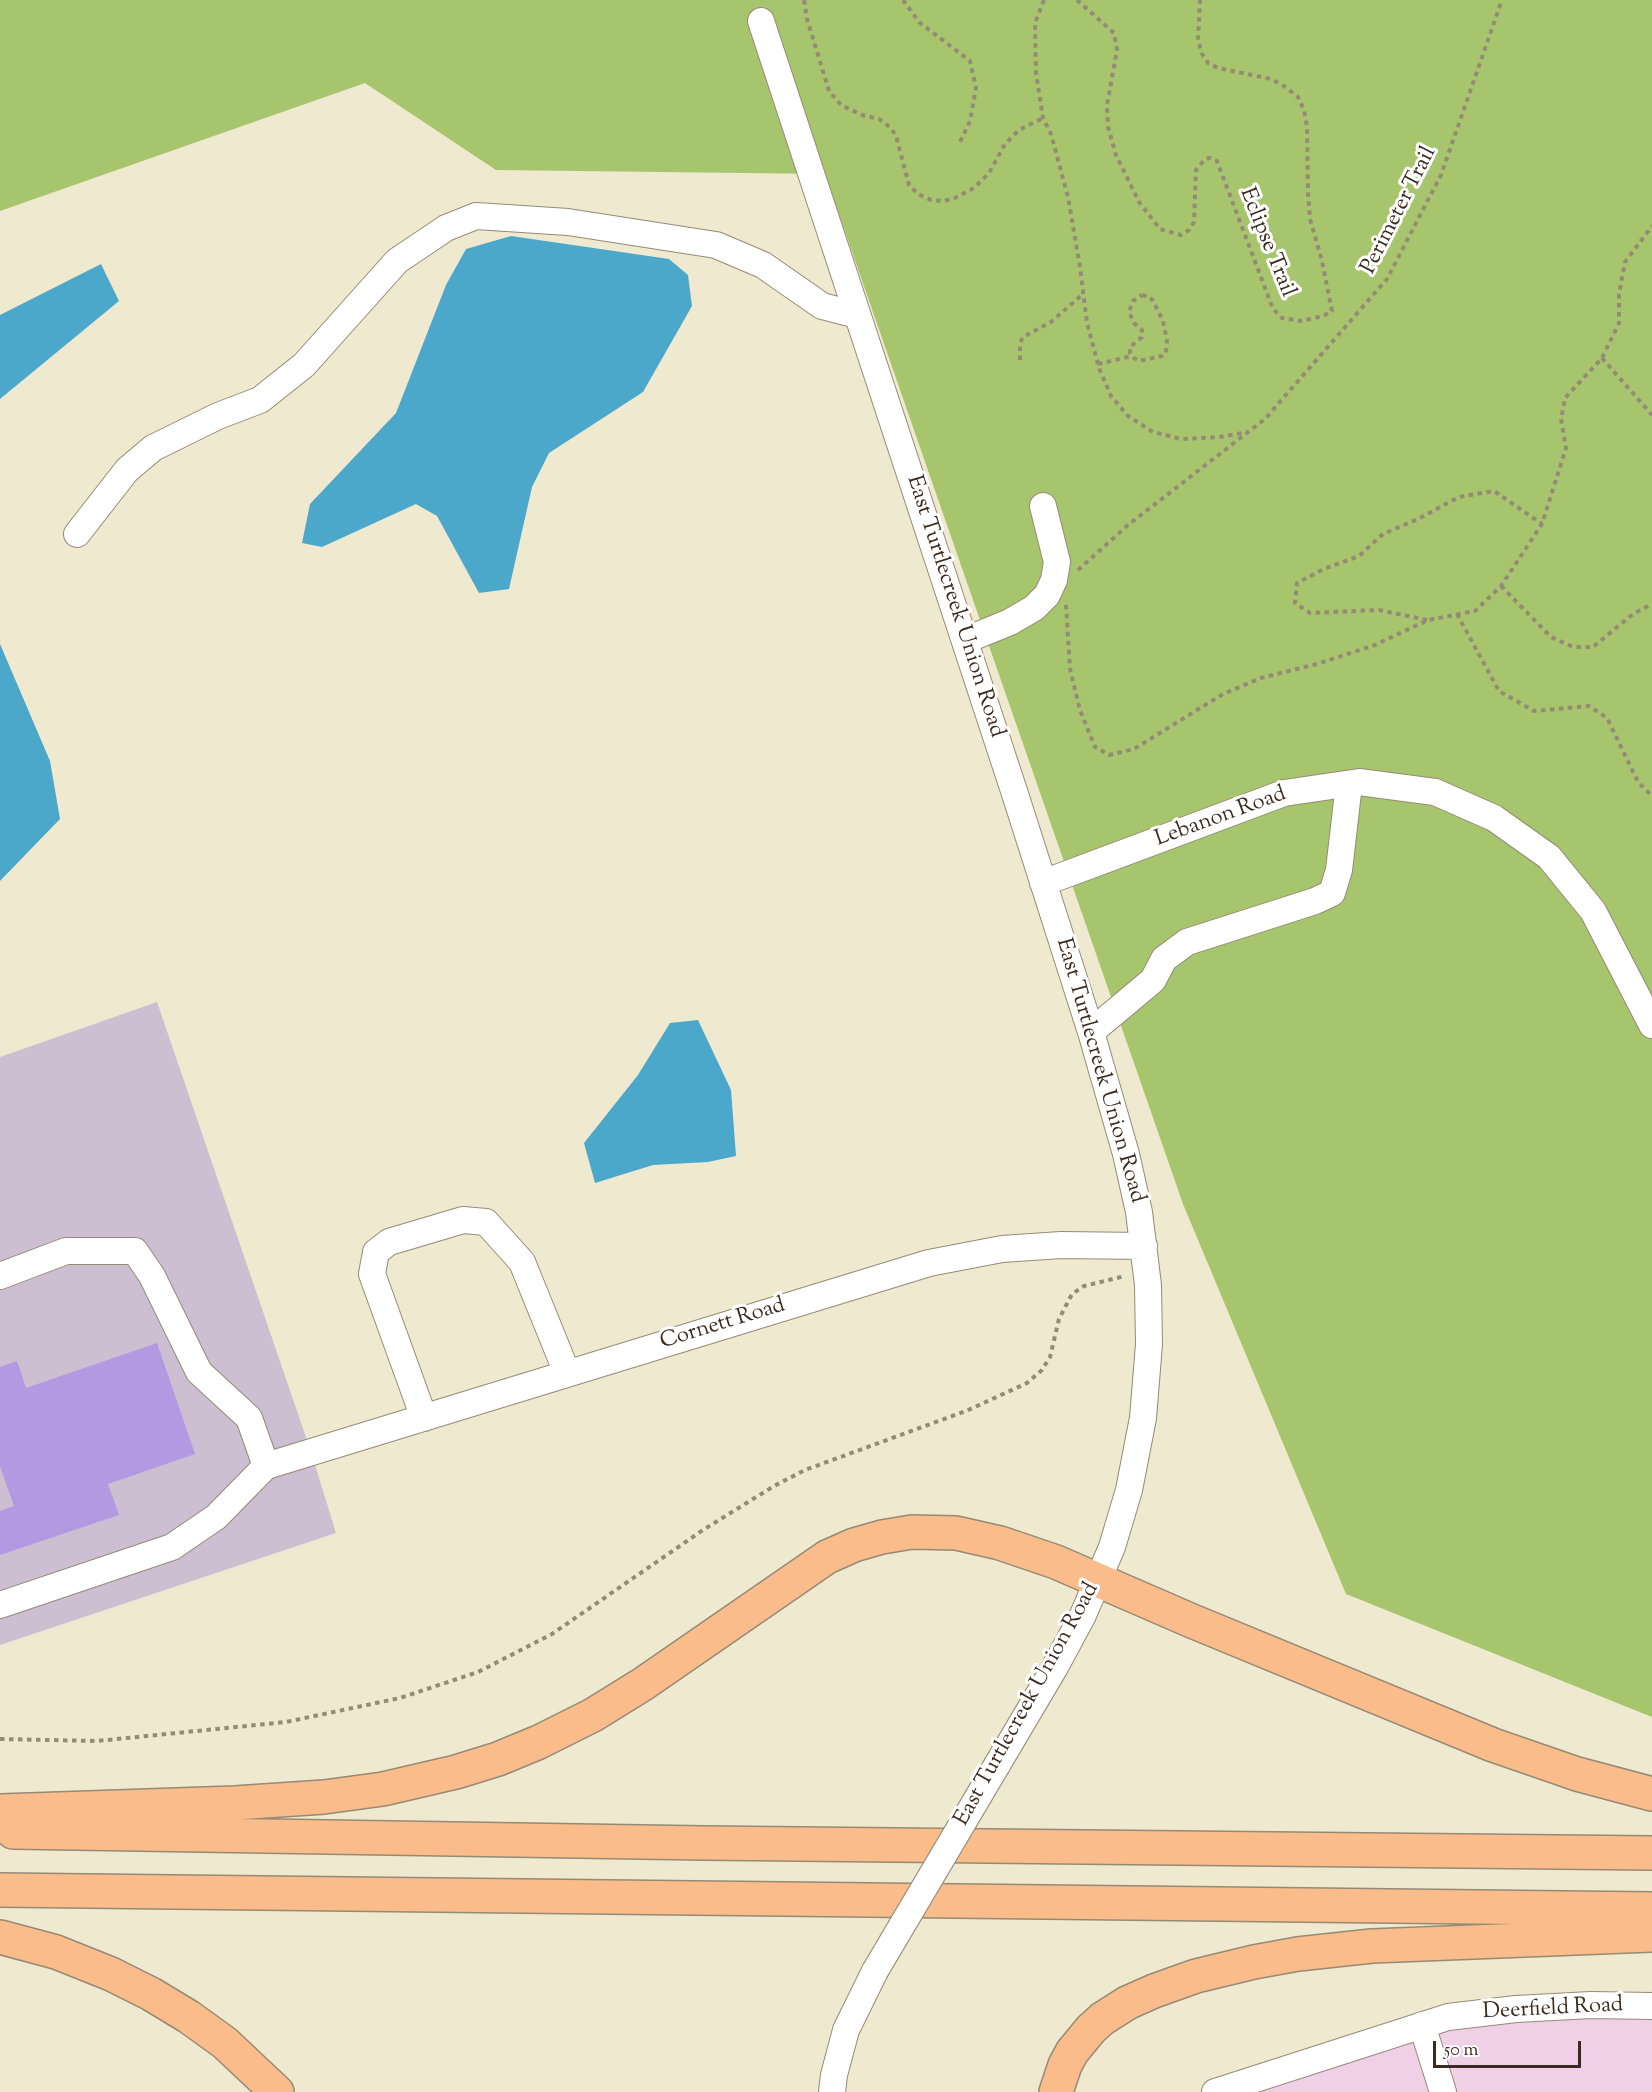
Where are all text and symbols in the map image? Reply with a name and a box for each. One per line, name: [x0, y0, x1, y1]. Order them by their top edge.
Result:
street label: Perimeter Trail: [1357, 143, 1443, 279]
street label: Eclipse Trail: [1232, 185, 1300, 301]
street label: East Turtlecreek Union Road: [899, 473, 1009, 741]
street label: Lebanon Road: [1152, 782, 1290, 854]
street label: East Turtlecreek Union Road: [1049, 936, 1149, 1206]
street label: Cornett Road: [657, 1293, 789, 1357]
street label: East Turtlecreek Union Road: [950, 1579, 1106, 1831]
street label: Deerfield Road: [1482, 1993, 1624, 2027]
scale bar: [1436, 2029, 1584, 2067]
text: 50 m: [1444, 2038, 1478, 2064]

